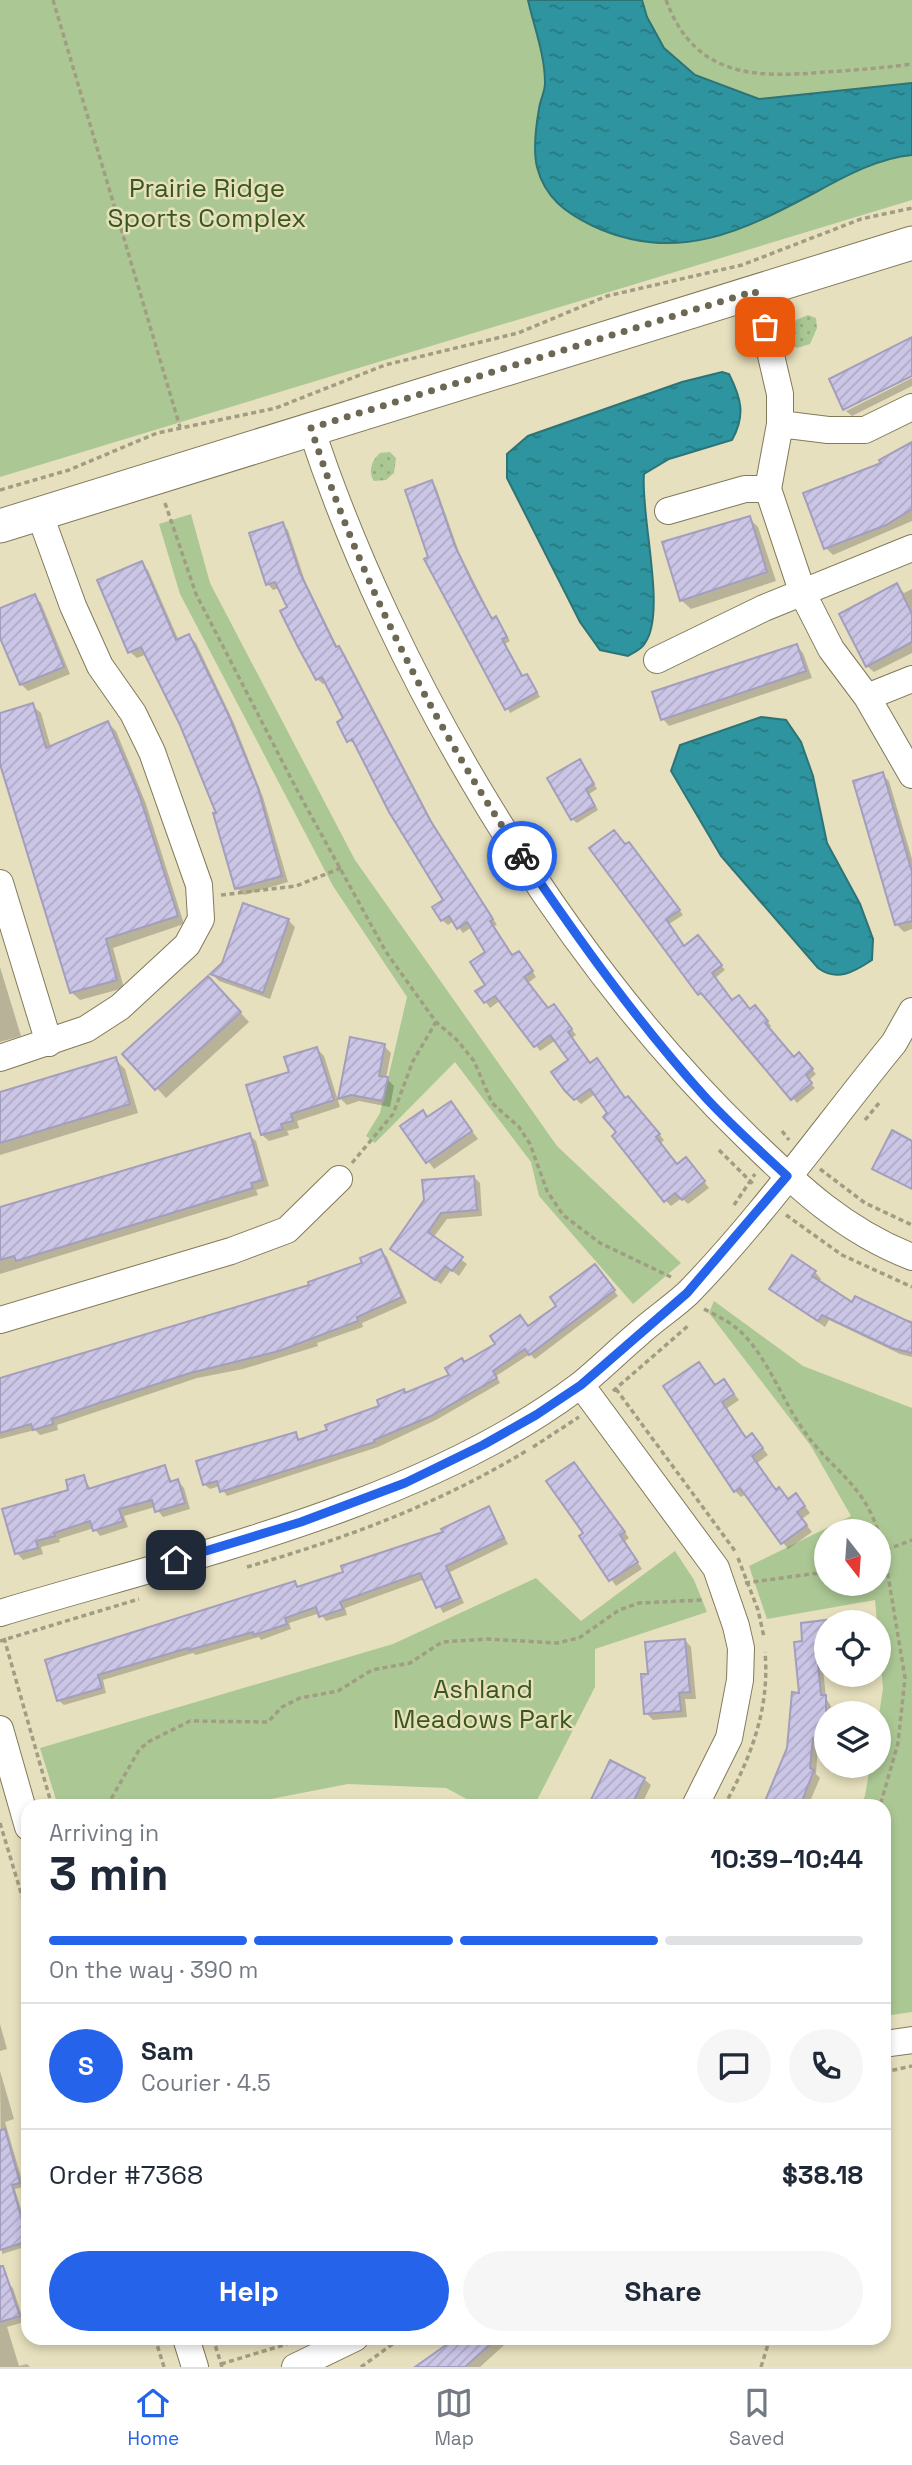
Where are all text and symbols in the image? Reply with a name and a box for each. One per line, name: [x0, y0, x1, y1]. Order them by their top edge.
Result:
park label: Prairie Ridge Sports Complex: [107, 171, 307, 235]
pin: [735, 297, 795, 357]
icon: bag: [746, 308, 784, 346]
courier: [487, 821, 557, 891]
icon: bike: [503, 837, 541, 875]
north arrow: [814, 1519, 891, 1596]
map controls: [814, 1519, 891, 1778]
pin: [146, 1530, 206, 1590]
icon: home: [157, 1541, 195, 1579]
button: locate: [814, 1610, 891, 1687]
park label: Ashland Meadows Park: [393, 1672, 573, 1736]
button: layers: [814, 1701, 891, 1778]
text: Arriving in: [49, 1818, 159, 1848]
text: 10:39–10:44: [710, 1842, 863, 1876]
text: 3 min: [49, 1845, 169, 1903]
text: On the way · 390 m: [49, 1955, 258, 1985]
button: chat: [697, 2029, 771, 2103]
button: phone: [789, 2029, 863, 2103]
text: Sam: [141, 2034, 194, 2068]
text: S: [78, 2049, 94, 2083]
text: Courier · 4.5: [141, 2068, 271, 2098]
text: Order #7368: [49, 2158, 203, 2192]
text: $38.18: [782, 2158, 863, 2192]
button: Help: [49, 2251, 449, 2331]
button: Share: [463, 2251, 863, 2331]
tab: Home: [128, 2384, 179, 2451]
tab: Map: [434, 2384, 474, 2451]
tab: Saved: [729, 2384, 784, 2451]

